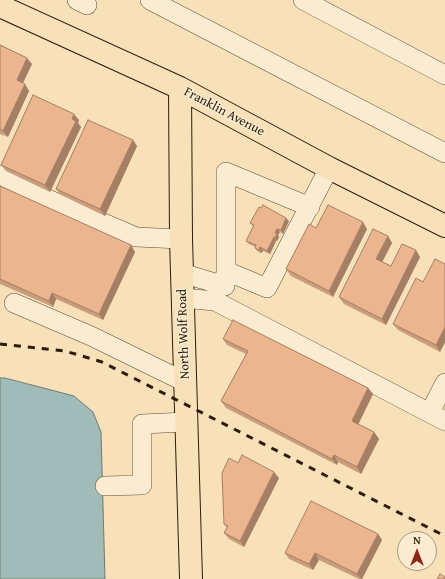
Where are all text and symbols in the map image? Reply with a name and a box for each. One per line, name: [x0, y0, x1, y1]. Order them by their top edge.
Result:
street label: Franklin Avenue: [181, 84, 267, 140]
street label: North Wolf Road: [175, 289, 193, 379]
north arrow: [397, 531, 437, 571]
text: N: [413, 532, 421, 548]

